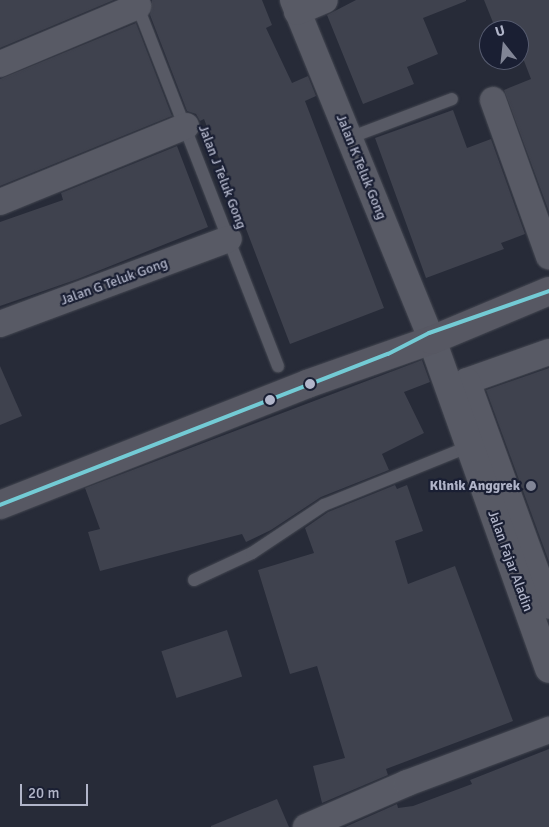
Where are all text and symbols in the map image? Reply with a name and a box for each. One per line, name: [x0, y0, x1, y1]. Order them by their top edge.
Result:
north arrow: [479, 20, 529, 70]
text: U: [493, 22, 507, 41]
street label: Jalan K Teluk Gong: [332, 112, 390, 222]
street label: Jalan J Teluk Gong: [194, 123, 250, 231]
street label: Jalan G Teluk Gong: [58, 255, 170, 309]
unlabelled marker: [305, 379, 315, 389]
unlabelled marker: [265, 395, 275, 405]
place label: Klinik Anggrek: [429, 478, 520, 494]
marker: Klinik Anggrek: [524, 479, 538, 493]
street label: Jalan Fajar Aladin: [484, 508, 536, 614]
scale bar: [22, 774, 90, 806]
text: 20 m: [28, 784, 59, 802]

